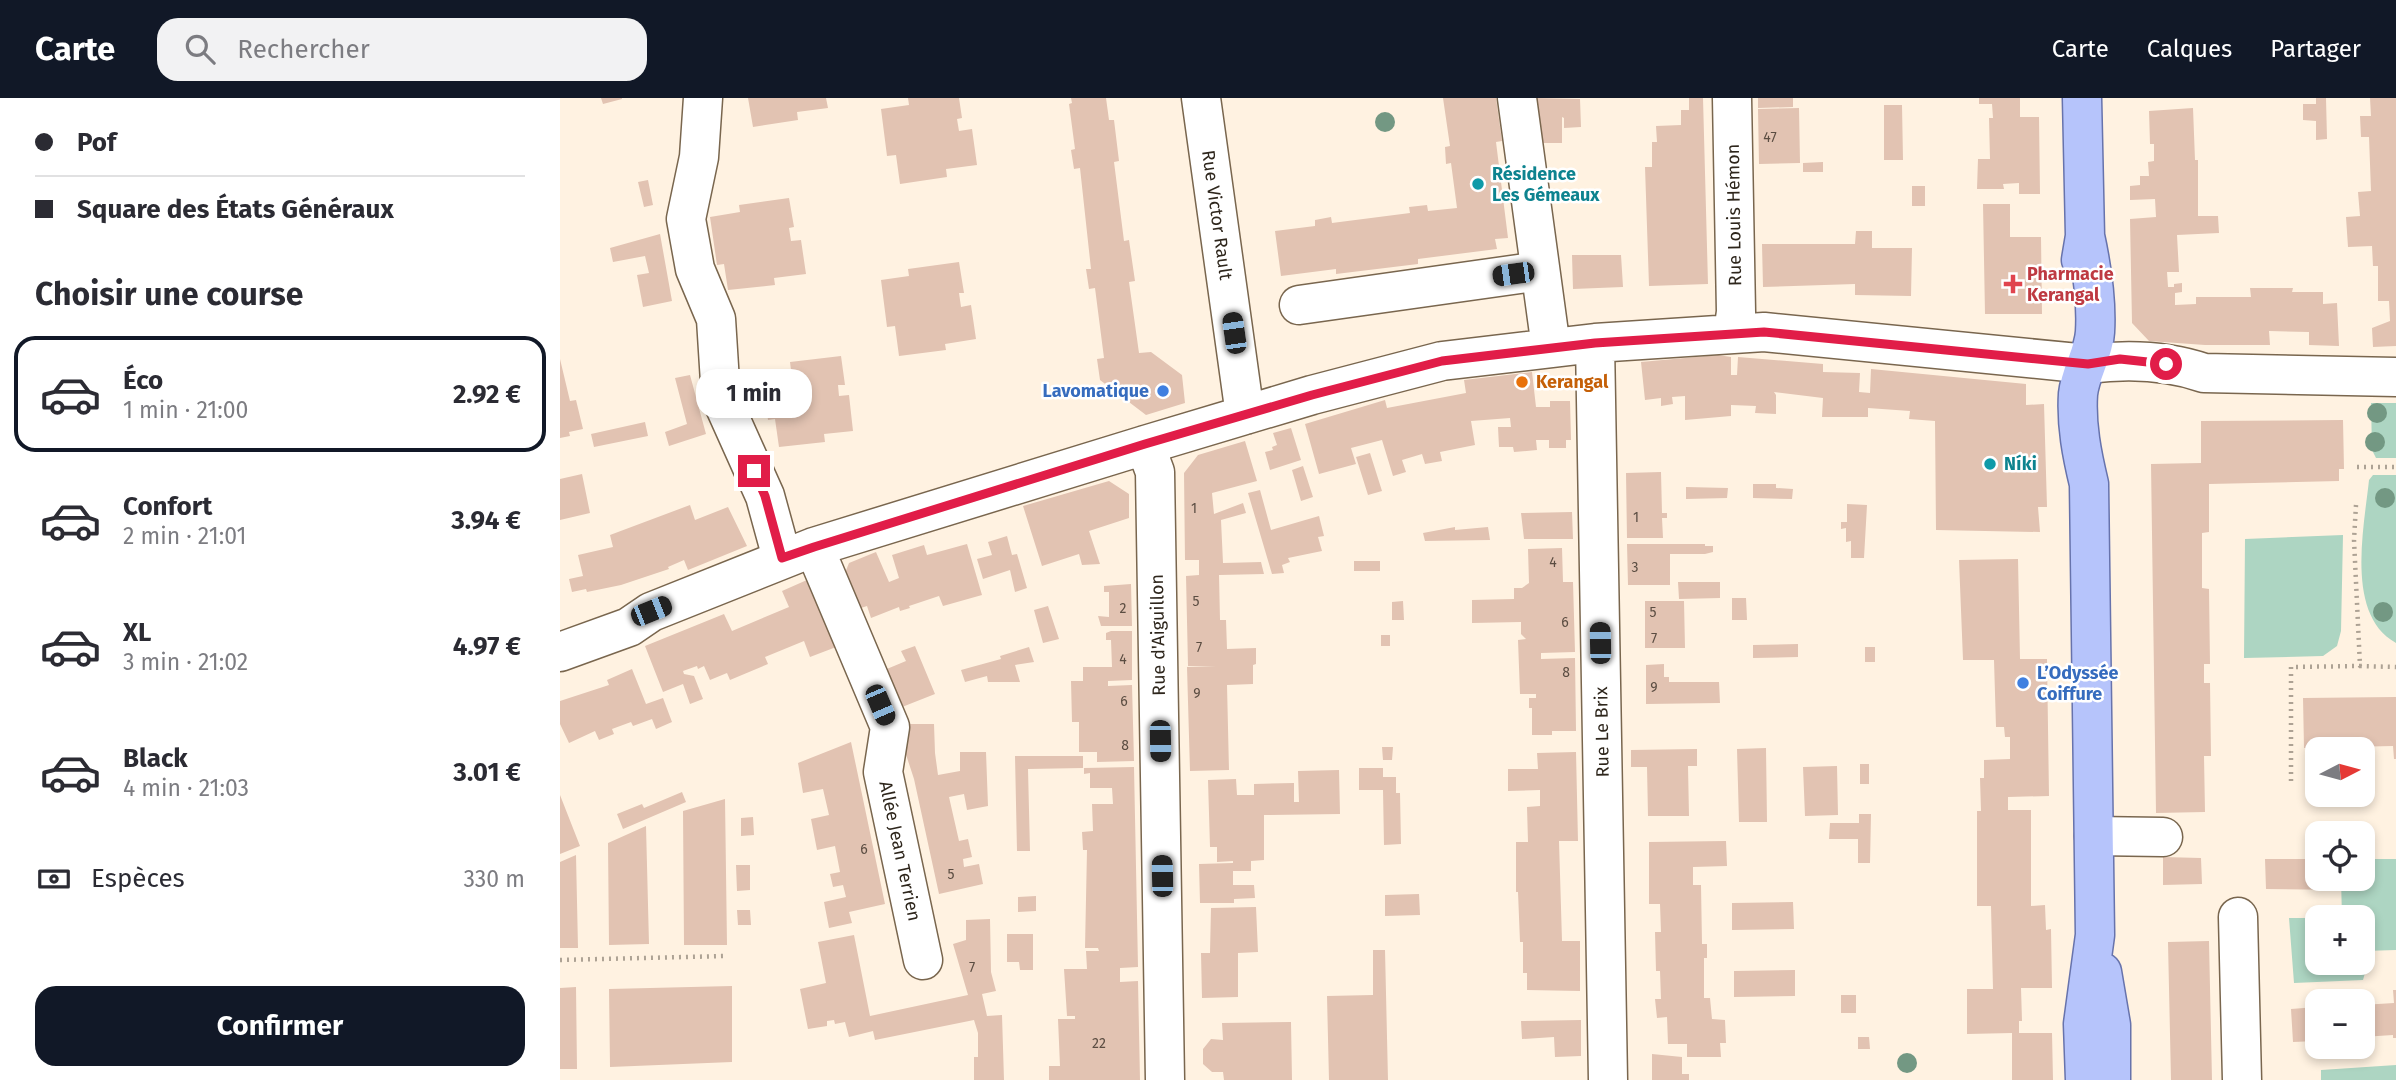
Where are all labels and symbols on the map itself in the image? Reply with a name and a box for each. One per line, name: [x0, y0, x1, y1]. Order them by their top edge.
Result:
house number: 47: [1763, 129, 1777, 146]
street label: Rue Louis Hémon: [1722, 144, 1746, 286]
street label: Rue Victor Rault: [1197, 149, 1237, 282]
place label: Résidence Les Gémeaux: [1492, 163, 1600, 206]
marker: Résidence Les Gémeaux: [1470, 176, 1486, 192]
car: [1491, 261, 1536, 287]
place label: Pharmacie Kerangal: [2027, 263, 2114, 306]
marker: Pharmacie Kerangal: [2005, 276, 2021, 292]
car: [1221, 311, 1248, 355]
route start: [2150, 348, 2182, 380]
callout: 1 min: [696, 370, 812, 418]
place label: Kerangal: [1536, 371, 1609, 393]
marker: Kerangal: [1514, 374, 1530, 390]
place label: Lavomatique: [1043, 380, 1149, 402]
marker: Lavomatique: [1155, 383, 1171, 399]
place label: Níki: [2004, 453, 2037, 475]
route end: [738, 455, 770, 487]
marker: Níki: [1982, 456, 1998, 472]
house number: 1: [1191, 500, 1197, 517]
house number: 1: [1633, 509, 1639, 526]
house number: 4: [1549, 554, 1557, 571]
house number: 3: [1632, 559, 1639, 576]
street label: Rue d'Aiguillon: [1146, 574, 1170, 696]
car: [628, 593, 675, 629]
house number: 5: [1192, 593, 1200, 610]
house number: 2: [1120, 600, 1127, 617]
house number: 5: [1649, 604, 1657, 621]
house number: 6: [1561, 614, 1569, 631]
car: [1590, 622, 1611, 664]
house number: 7: [1651, 630, 1657, 647]
house number: 7: [1196, 639, 1202, 656]
house number: 4: [1119, 651, 1127, 668]
place label: L’Odyssée Coiffure: [2037, 662, 2118, 705]
house number: 8: [1562, 664, 1570, 681]
marker: L’Odyssée Coiffure: [2015, 675, 2031, 691]
house number: 9: [1650, 679, 1658, 696]
car: [863, 682, 898, 728]
house number: 9: [1193, 685, 1201, 702]
street label: Rue Le Brix: [1590, 686, 1614, 778]
house number: 6: [1120, 693, 1128, 710]
car: [1150, 720, 1171, 762]
house number: 8: [1121, 737, 1129, 754]
north arrow: [2305, 737, 2375, 807]
street label: Allée Jean Terrien: [874, 779, 926, 923]
house number: 6: [860, 841, 868, 858]
car: [1152, 855, 1173, 897]
house number: 5: [947, 866, 955, 883]
house number: 7: [969, 959, 975, 976]
house number: 22: [1092, 1035, 1106, 1052]

